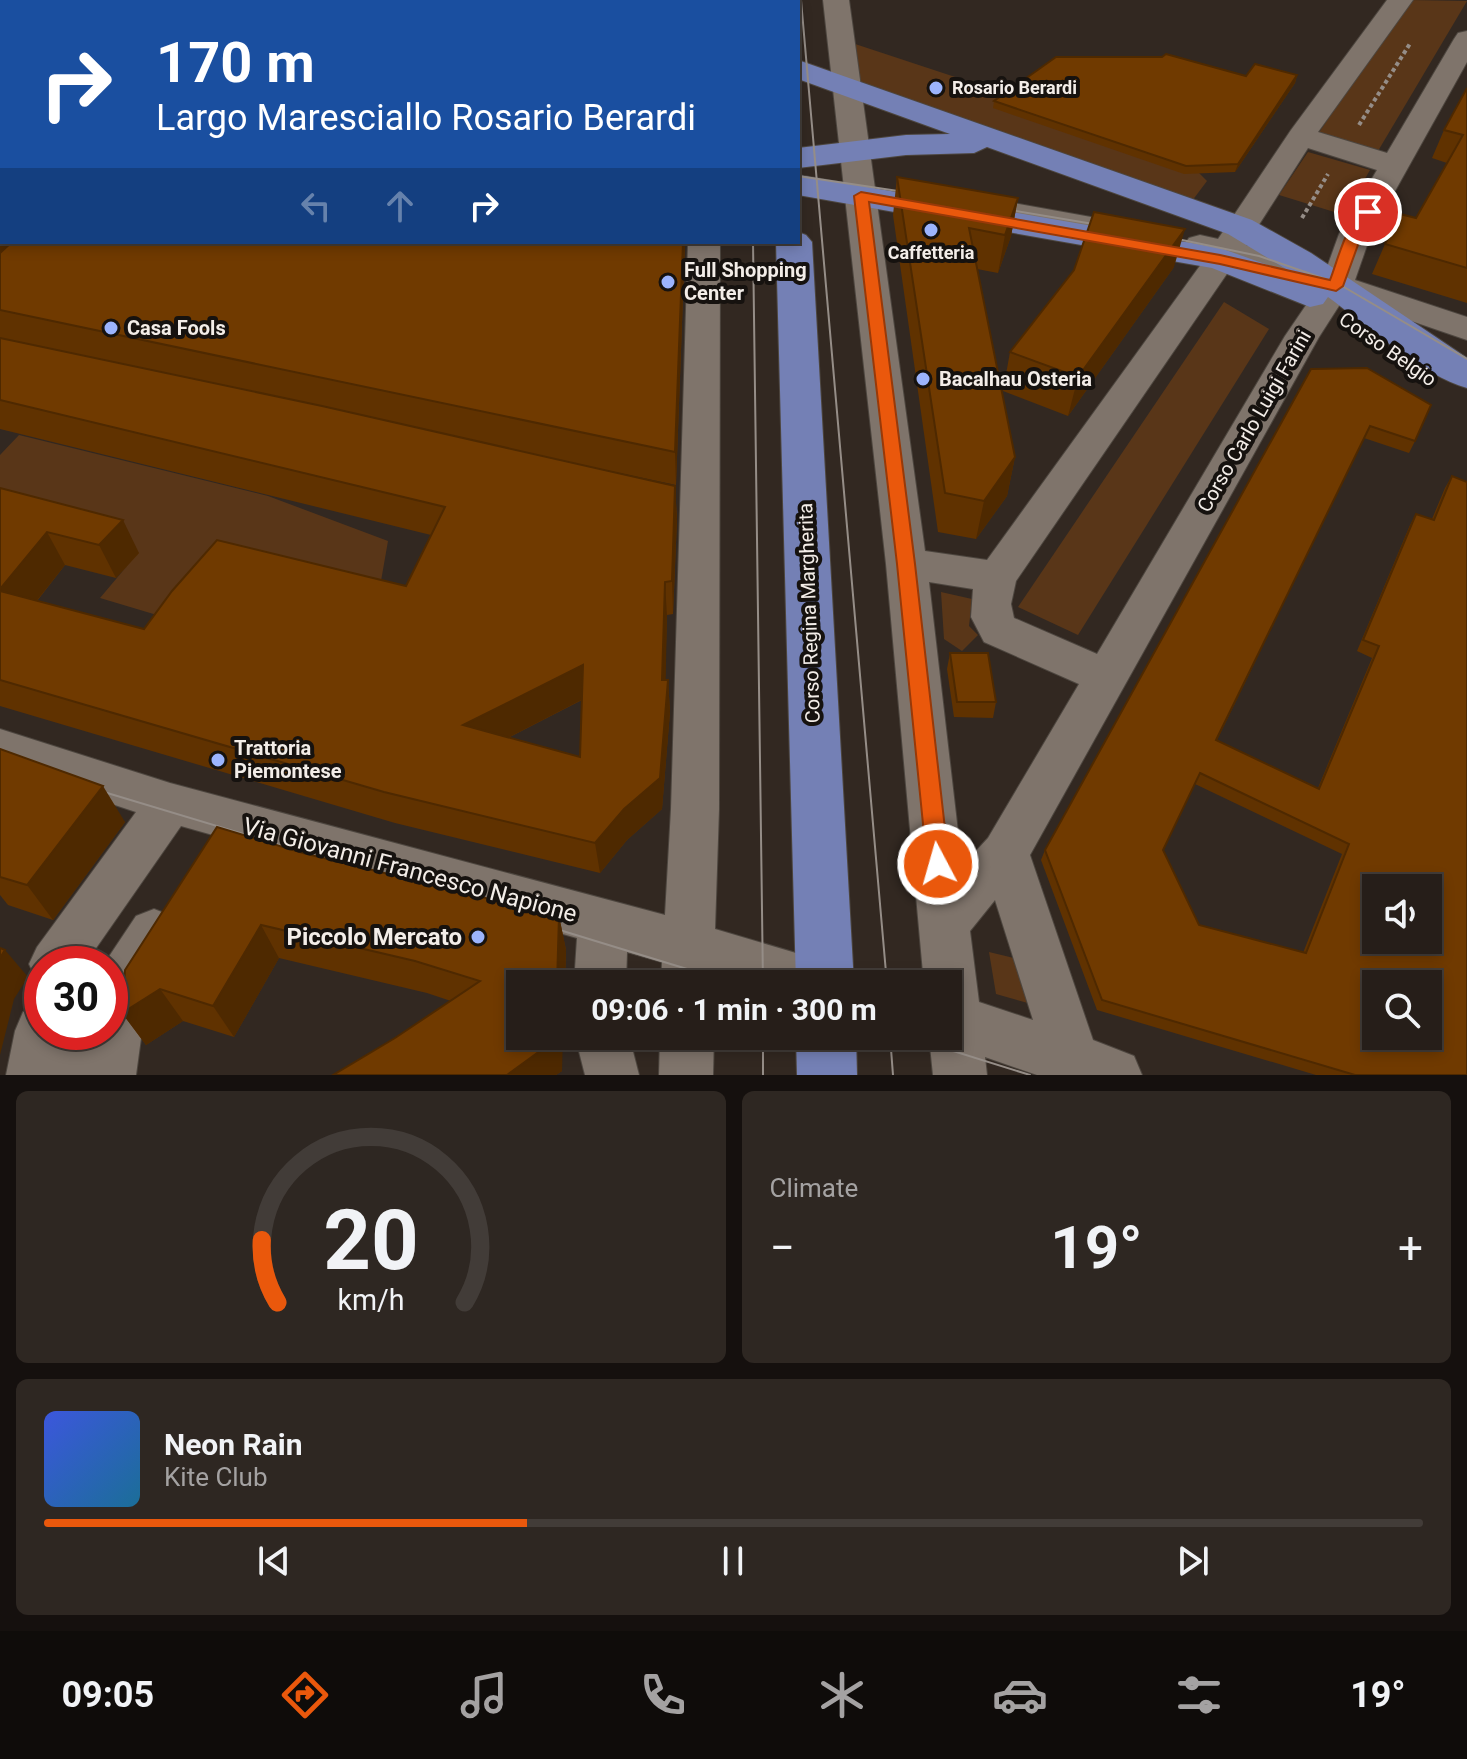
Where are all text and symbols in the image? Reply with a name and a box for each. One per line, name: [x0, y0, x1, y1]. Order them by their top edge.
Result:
text: 170 m: [156, 30, 315, 96]
icon: right: [24, 32, 128, 136]
place label: Rosario Berardi: [952, 77, 1077, 98]
marker: Rosario Berardi: [927, 79, 945, 97]
text: Largo Maresciallo Rosario Berardi: [156, 97, 696, 139]
pin: [1334, 178, 1402, 246]
icon: left: [294, 184, 338, 228]
icon: ahead: [378, 184, 422, 228]
icon: right: [462, 184, 506, 228]
icon: arrive: [1346, 190, 1390, 234]
marker: Caffetteria: [922, 221, 940, 239]
place label: Caffetteria: [888, 242, 975, 263]
place label: Full Shopping Center: [684, 258, 807, 305]
marker: Full Shopping Center: [659, 273, 677, 291]
street label: Corso Belgio: [1335, 307, 1441, 391]
place label: Casa Fools: [127, 316, 226, 340]
marker: Casa Fools: [102, 319, 120, 337]
street label: Corso Carlo Luigi Farini: [1192, 326, 1316, 516]
place label: Bacalhau Osteria: [939, 367, 1092, 391]
marker: Bacalhau Osteria: [914, 370, 932, 388]
street label: Corso Regina Margherita: [793, 502, 825, 724]
place label: Trattoria Piemontese: [234, 736, 342, 783]
marker: Trattoria Piemontese: [209, 751, 227, 769]
street label: Via Giovanni Francesco Napione: [240, 812, 580, 928]
position arrow: [896, 822, 980, 906]
map controls: [1362, 874, 1442, 1050]
button: sound: [1362, 874, 1442, 954]
place label: Piccolo Mercato: [287, 923, 462, 951]
marker: Piccolo Mercato: [469, 928, 487, 946]
speed limit sign: 30: [24, 946, 128, 1050]
button: search: [1362, 970, 1442, 1050]
text: 09:06 · 1 min · 300 m: [591, 992, 877, 1027]
text: Climate: [770, 1173, 858, 1203]
text: 20: [323, 1192, 418, 1289]
text: 19°: [1050, 1212, 1142, 1283]
text: −: [770, 1222, 795, 1274]
text: +: [1398, 1222, 1423, 1274]
text: km/h: [337, 1283, 404, 1317]
text: Neon Rain: [164, 1427, 303, 1462]
text: Kite Club: [164, 1462, 268, 1492]
icon: previous: [252, 1539, 296, 1583]
icon: pause: [711, 1539, 755, 1583]
icon: next: [1171, 1539, 1215, 1583]
icon: directions: [277, 1667, 333, 1723]
icon: music: [456, 1667, 512, 1723]
icon: phone: [635, 1667, 691, 1723]
icon: climate: [814, 1667, 870, 1723]
icon: car: [992, 1667, 1048, 1723]
icon: filters: [1171, 1667, 1227, 1723]
text: 09:05: [61, 1674, 154, 1716]
text: 19°: [1350, 1674, 1406, 1716]

